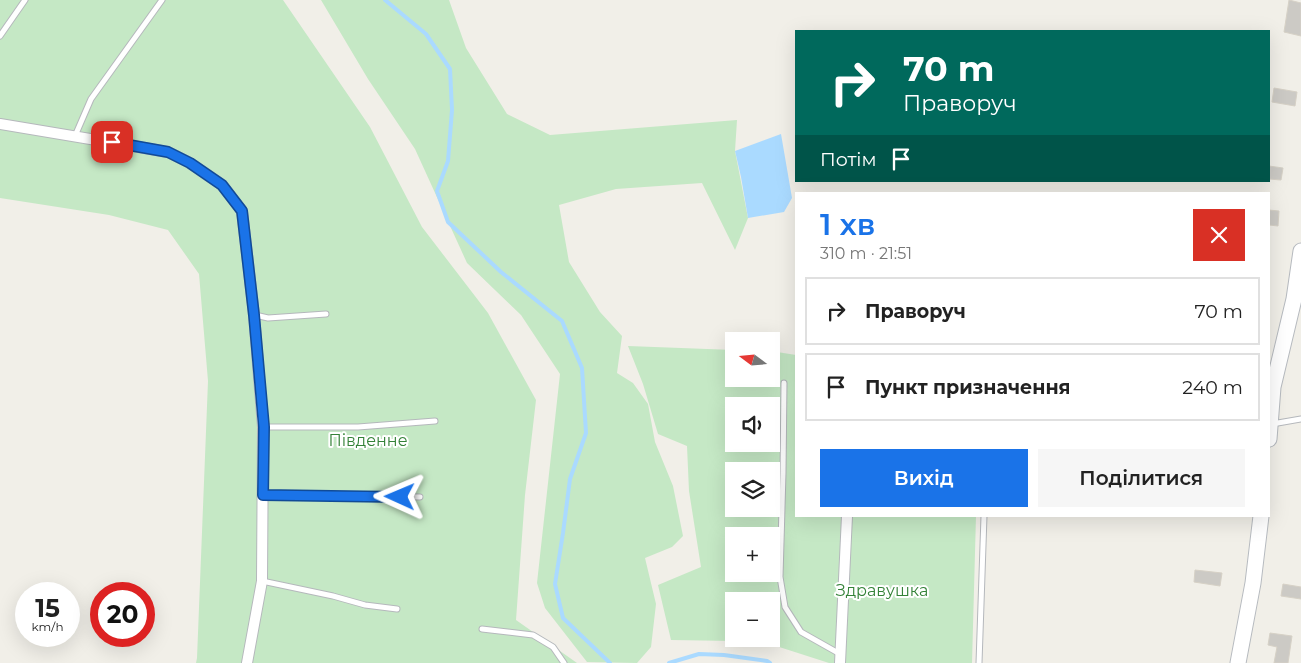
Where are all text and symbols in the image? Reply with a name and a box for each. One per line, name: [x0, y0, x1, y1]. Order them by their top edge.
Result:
text: 70 m: [903, 47, 994, 90]
icon: right: [820, 50, 885, 115]
text: Праворуч: [903, 90, 1017, 117]
pin: [91, 121, 133, 163]
icon: arrive: [98, 128, 126, 156]
icon: arrive: [887, 145, 915, 173]
text: Потім: [820, 148, 877, 171]
text: 1 хв: [820, 206, 875, 243]
button: close: [1193, 209, 1245, 261]
text: 310 m · 21:51: [820, 244, 912, 263]
icon: right: [822, 297, 850, 325]
text: Праворуч: [865, 300, 966, 323]
text: 70 m: [1194, 300, 1243, 323]
north arrow: [725, 332, 780, 388]
map controls: [725, 332, 780, 647]
icon: arrive: [822, 373, 850, 401]
text: Пункт призначення: [865, 376, 1071, 399]
text: 240 m: [1182, 376, 1243, 399]
button: sound: [725, 397, 780, 452]
park label: Південне: [328, 431, 408, 450]
button: Вихід: [820, 449, 1028, 507]
button: Поділитися: [1038, 449, 1245, 507]
button: layers: [725, 462, 780, 517]
position arrow: [373, 470, 425, 522]
button: +: [725, 527, 780, 582]
park label: Здравушка: [836, 581, 928, 600]
speed limit sign: 20: [90, 582, 155, 647]
button: −: [725, 592, 780, 647]
text: 15: [35, 593, 60, 623]
text: km/h: [31, 619, 64, 634]

